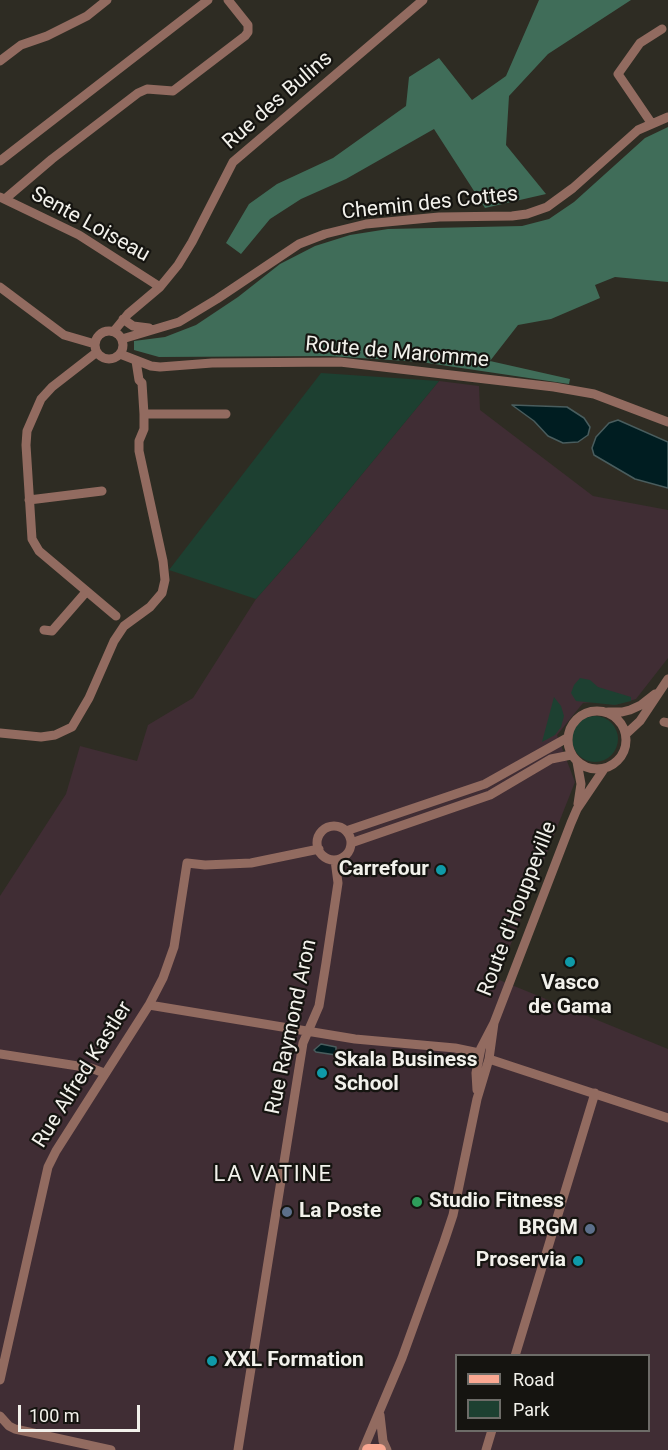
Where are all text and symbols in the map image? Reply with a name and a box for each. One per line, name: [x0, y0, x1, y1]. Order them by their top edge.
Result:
street label: Rue des Bulins: [218, 46, 338, 156]
street label: Sente Loiseau: [26, 182, 154, 268]
street label: Chemin des Cottes: [341, 182, 519, 226]
street label: Route de Maromme: [304, 332, 490, 374]
street label: Route d'Houppeville: [473, 818, 563, 1000]
place label: Carrefour: [339, 857, 429, 883]
marker: Carrefour: [434, 863, 448, 877]
street label: Rue Raymond Aron: [261, 937, 323, 1117]
marker: Vasco de Gama: [563, 955, 577, 969]
place label: Vasco de Gama: [528, 971, 612, 1021]
street label: Rue Alfred Kastler: [28, 997, 138, 1153]
place label: Skala Business School: [334, 1048, 478, 1098]
marker: Skala Business School: [315, 1066, 329, 1080]
district label: LA VATINE: [214, 1162, 332, 1188]
place label: Studio Fitness: [429, 1189, 564, 1215]
marker: Studio Fitness: [410, 1195, 424, 1209]
place label: La Poste: [299, 1199, 381, 1225]
marker: La Poste: [280, 1205, 294, 1219]
place label: BRGM: [518, 1216, 578, 1242]
marker: BRGM: [583, 1222, 597, 1236]
place label: Proservia: [476, 1248, 566, 1274]
marker: Proservia: [571, 1254, 585, 1268]
place label: XXL Formation: [224, 1348, 364, 1374]
marker: XXL Formation: [205, 1354, 219, 1368]
legend: [455, 1354, 650, 1432]
text: Road: [513, 1369, 554, 1390]
scale bar: [21, 1393, 142, 1431]
text: Park: [513, 1399, 549, 1420]
text: 100 m: [29, 1405, 80, 1426]

